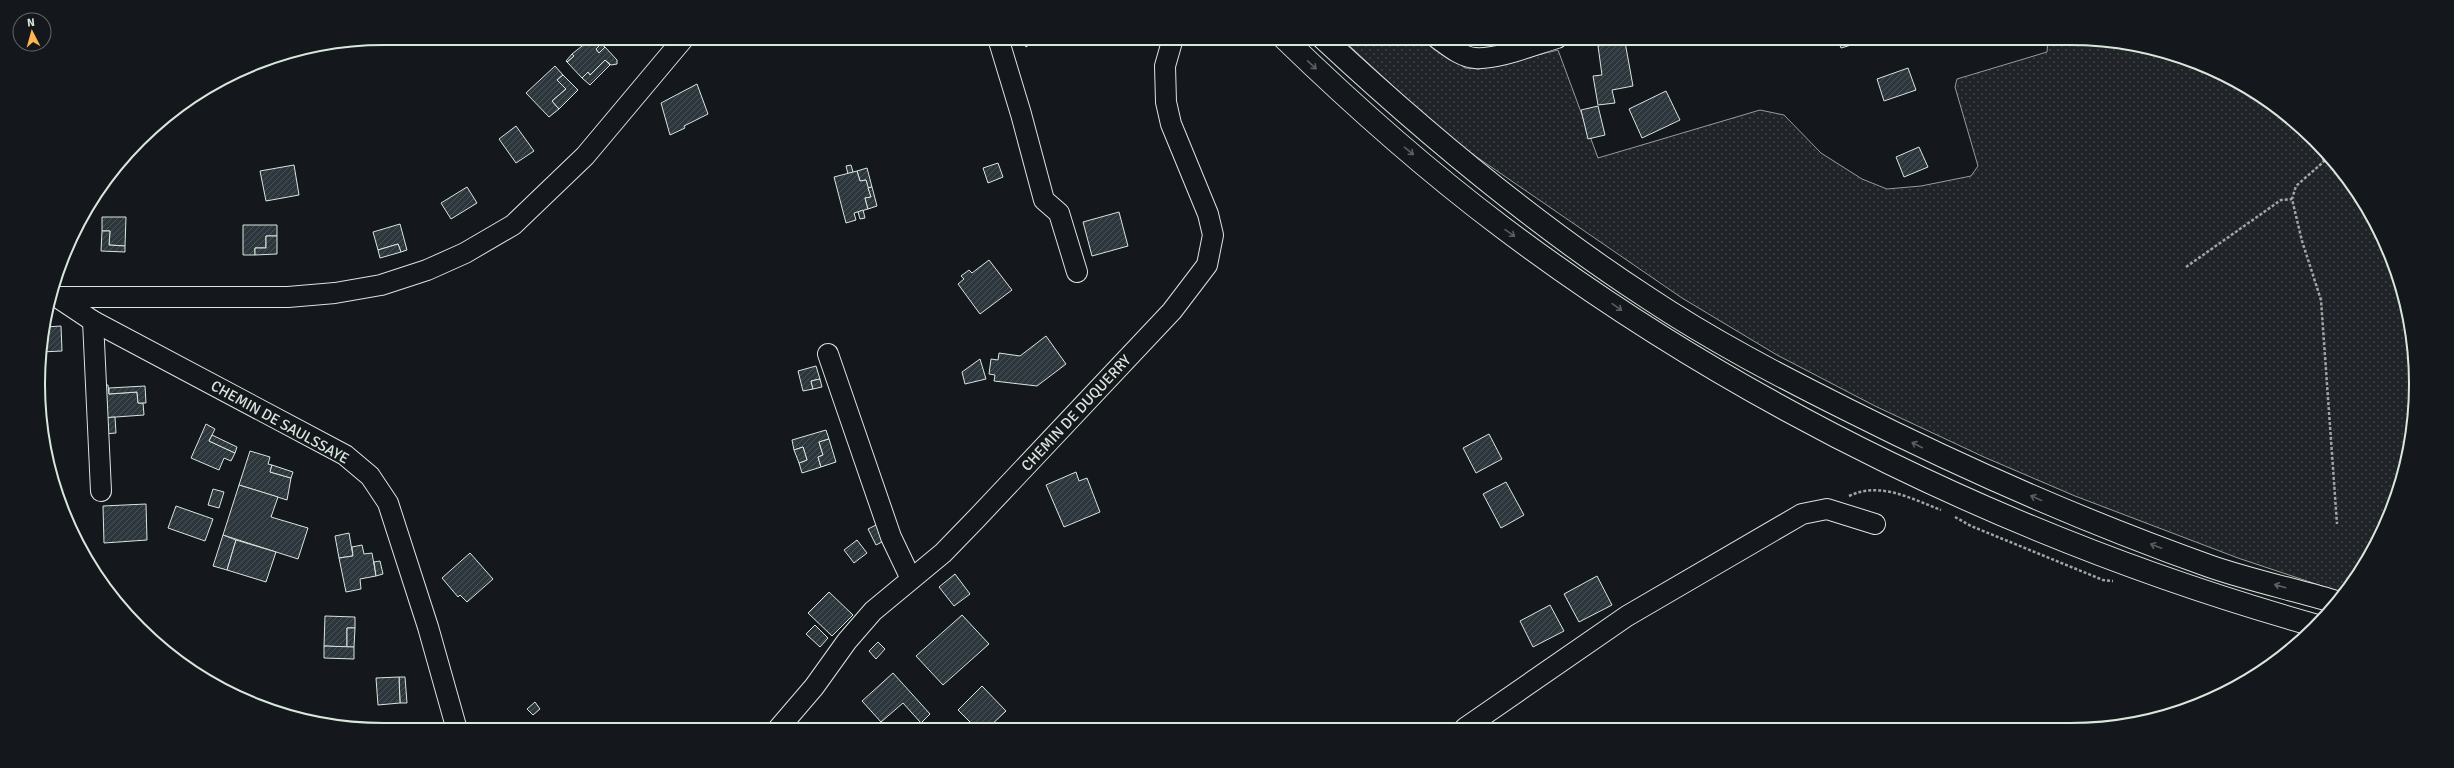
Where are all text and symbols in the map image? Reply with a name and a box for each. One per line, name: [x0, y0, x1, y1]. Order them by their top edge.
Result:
north arrow: [12, 12, 52, 52]
text: N: [27, 16, 35, 29]
one-way arrow: [1307, 60, 1317, 70]
one-way arrow: [1403, 147, 1414, 156]
one-way arrow: [1505, 229, 1516, 237]
one-way arrow: [1611, 303, 1622, 311]
street label: CHEMIN DE DUQUERRY: [1017, 351, 1135, 475]
street label: CHEMIN DE SAULSSAYE: [208, 377, 352, 467]
one-way arrow: [1911, 441, 1923, 448]
one-way arrow: [2030, 493, 2042, 501]
one-way arrow: [2151, 541, 2163, 549]
one-way arrow: [2274, 582, 2287, 589]

